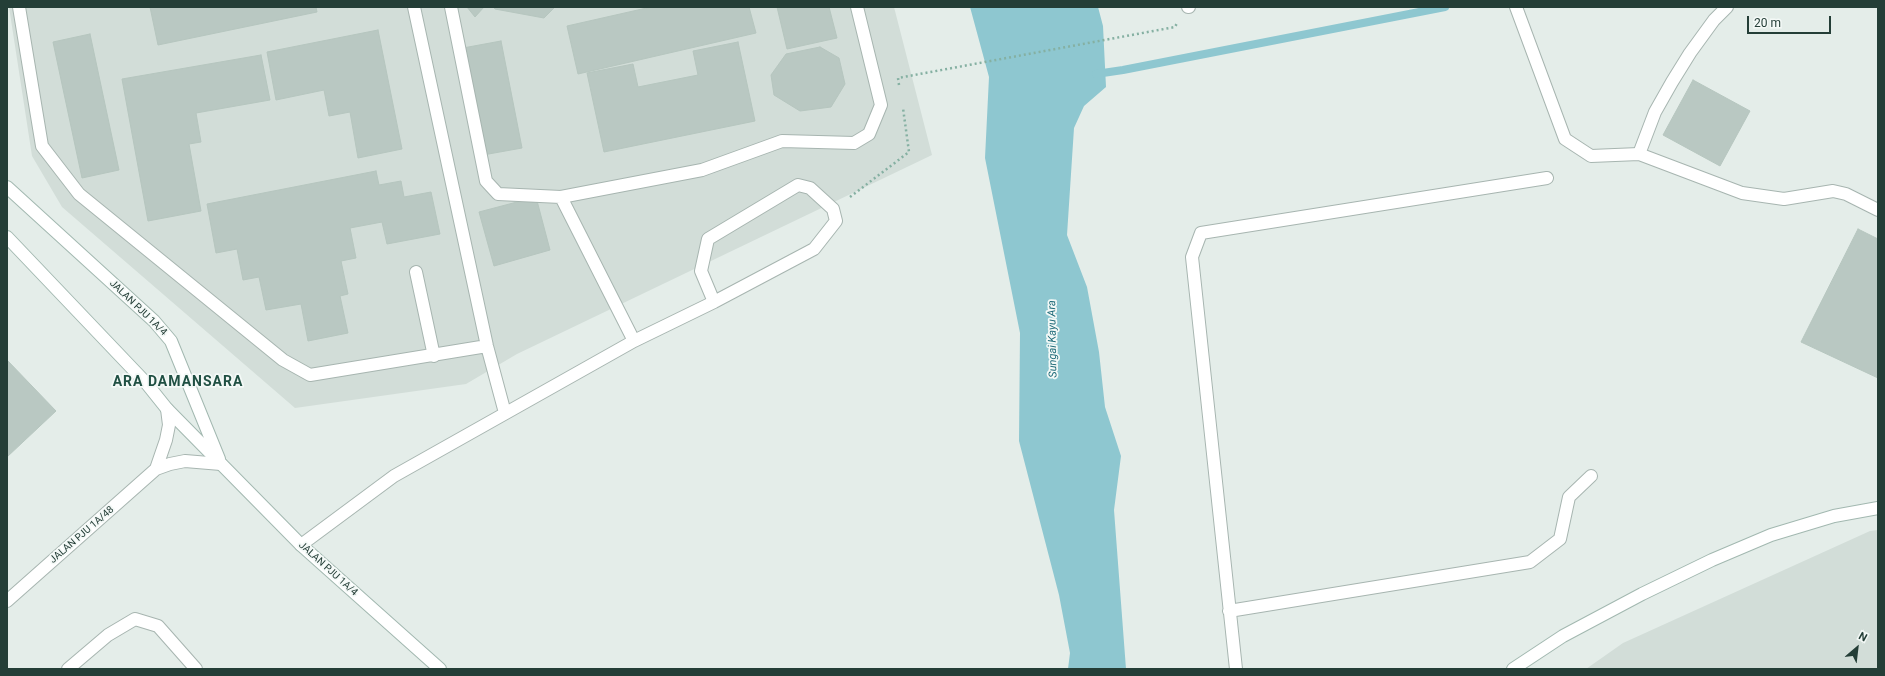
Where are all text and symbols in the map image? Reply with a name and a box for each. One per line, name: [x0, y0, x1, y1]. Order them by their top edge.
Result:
scale bar: [1749, 8, 1833, 34]
text: 20 m: [1754, 16, 1781, 30]
street label: JALAN PJU 1A/4: [107, 278, 169, 338]
water label: Sungai Kayu Ara: [1046, 300, 1060, 378]
district label: ARA DAMANSARA: [113, 374, 243, 390]
street label: JALAN PJU 1A/48: [48, 504, 116, 566]
street label: JALAN PJU 1A/4: [296, 539, 360, 599]
north arrow: [1837, 628, 1877, 668]
text: N: [1856, 629, 1869, 645]

